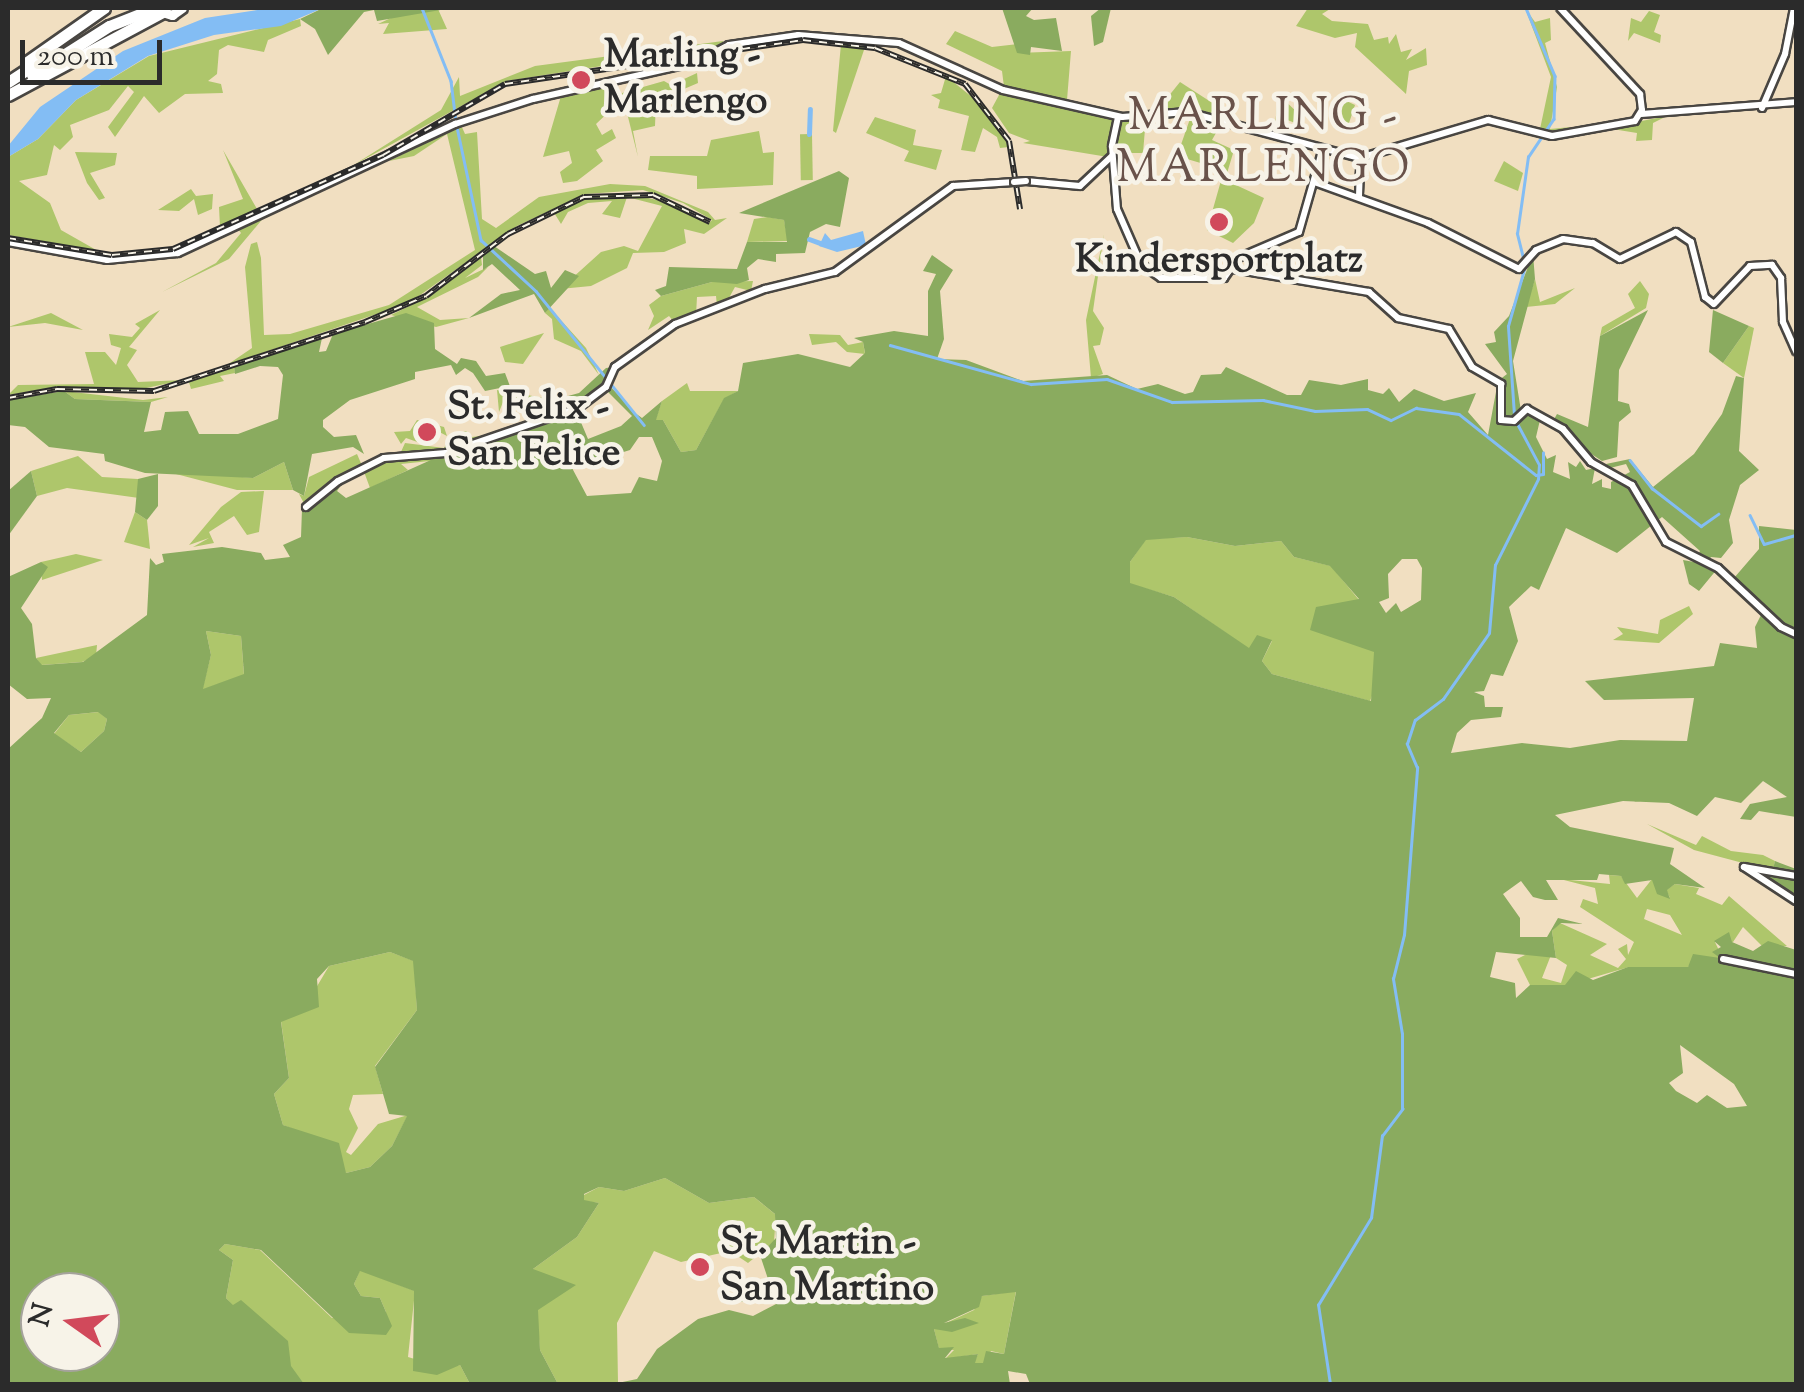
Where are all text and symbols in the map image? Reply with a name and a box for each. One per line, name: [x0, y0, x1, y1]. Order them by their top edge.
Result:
scale bar: [25, 20, 168, 82]
place label: Marling - Marlengo: [604, 33, 767, 127]
text: 200 m: [37, 36, 114, 79]
marker: Marling - Marlengo: [568, 67, 594, 93]
district label: MARLING - MARLENGO: [1116, 92, 1412, 198]
marker: Kindersportplatz: [1208, 211, 1230, 233]
place label: Kindersportplatz: [1075, 238, 1363, 286]
place label: St. Felix - San Felice: [447, 385, 620, 479]
marker: St. Felix - San Felice: [416, 421, 438, 443]
place label: St. Martin - San Martino: [720, 1220, 934, 1314]
marker: St. Martin - San Martino: [689, 1256, 711, 1278]
north arrow: [20, 1272, 120, 1372]
text: N: [21, 1300, 65, 1331]

